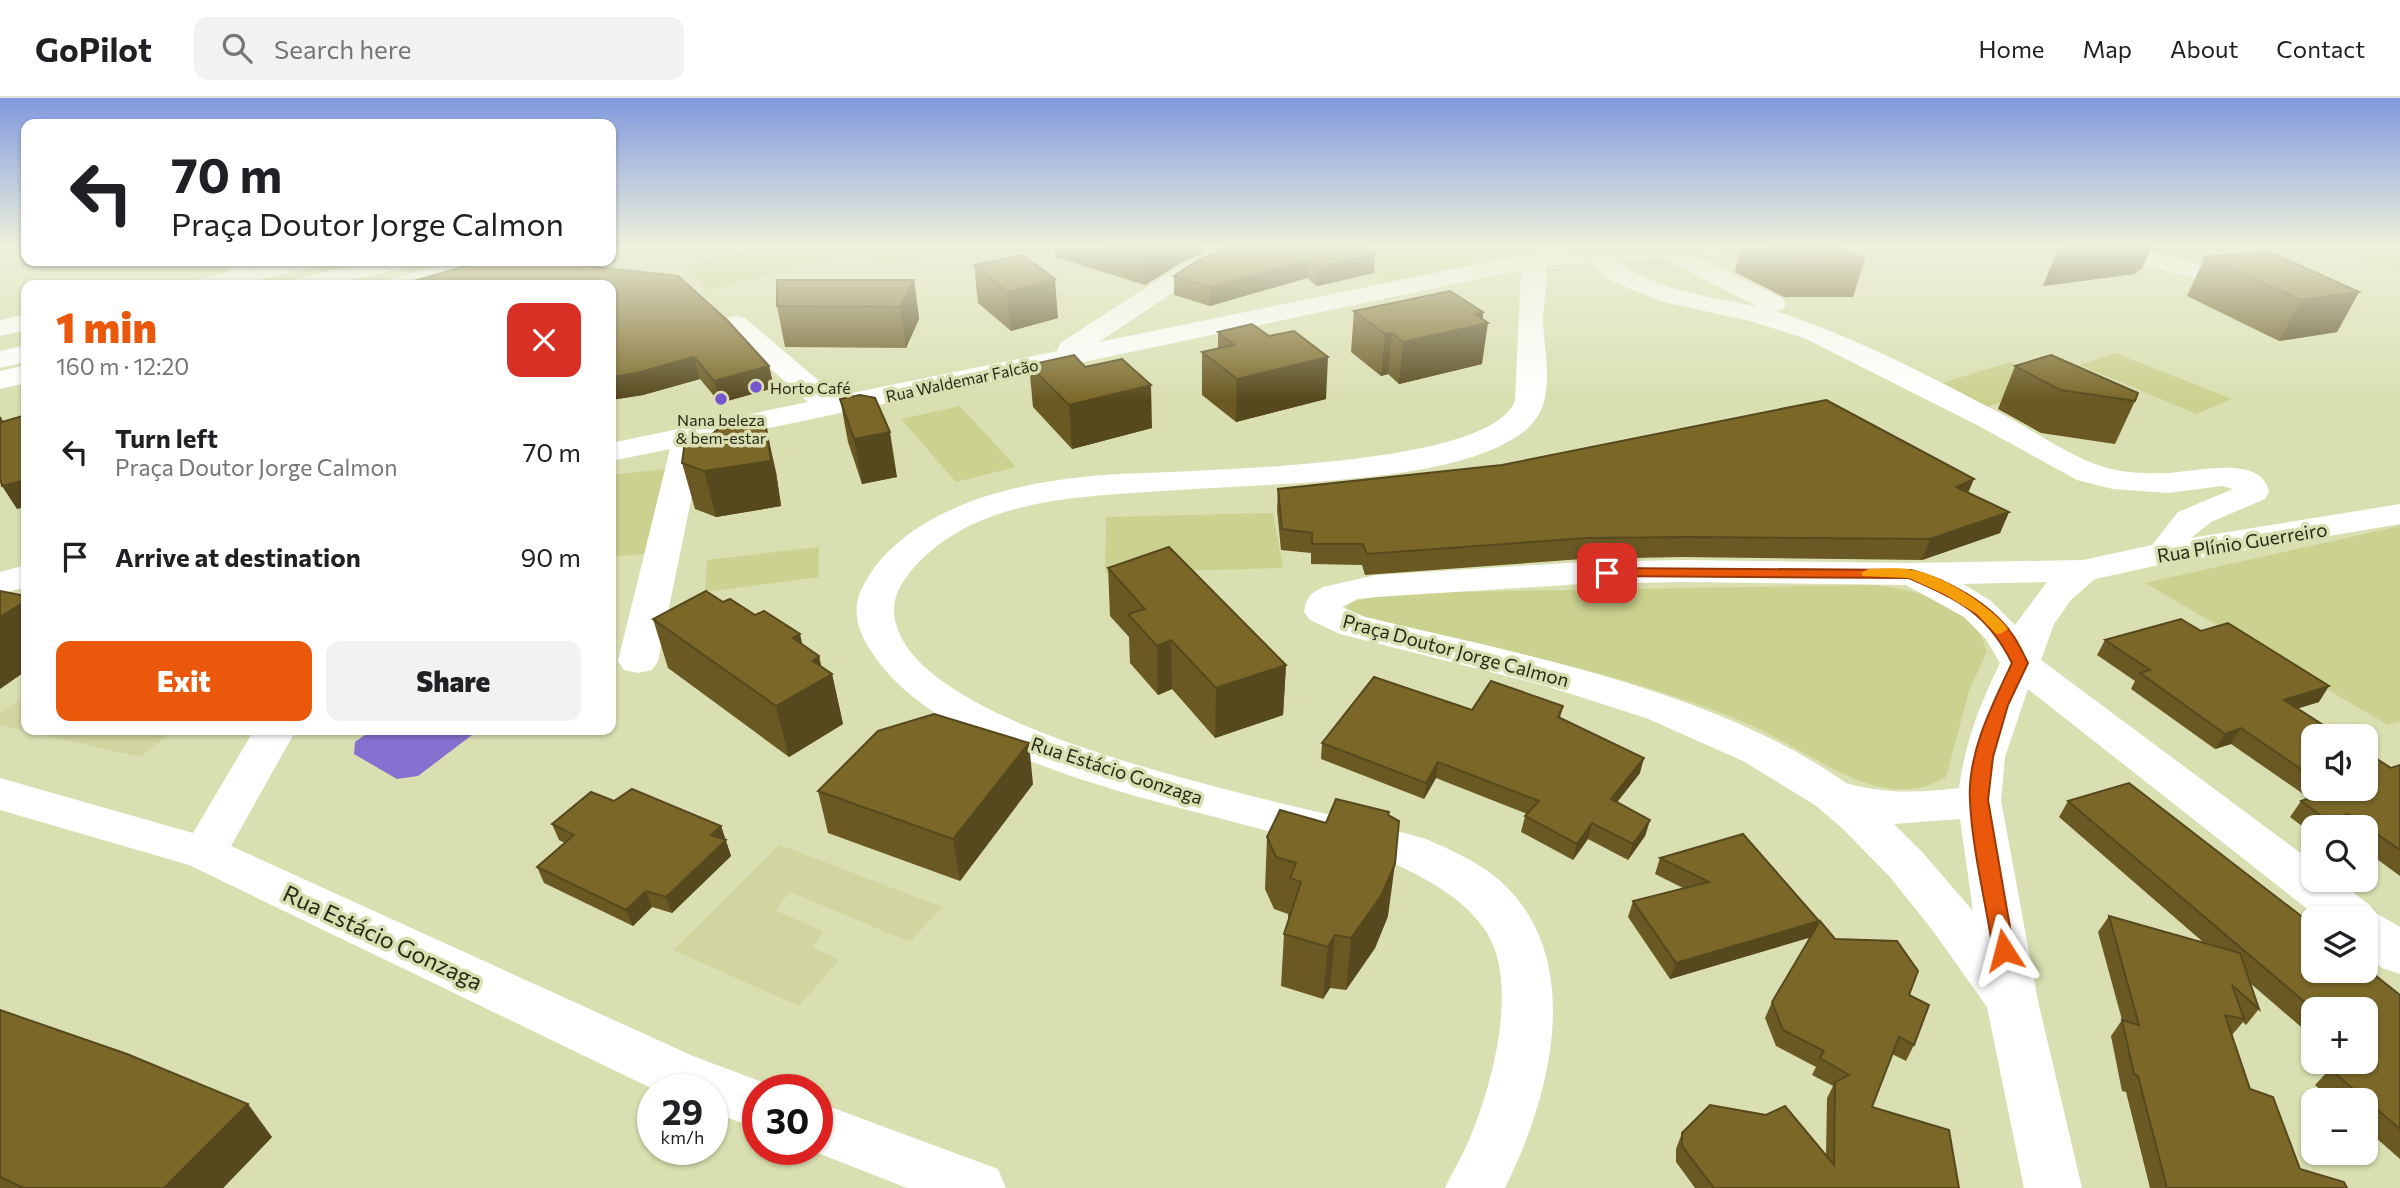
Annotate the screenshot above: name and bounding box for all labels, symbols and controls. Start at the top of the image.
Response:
search box [194,17,684,80]
text: GoPilot [35,28,152,69]
icon: search [218,29,256,67]
text: Search here [274,33,411,64]
text: Home [1979,34,2045,63]
text: Map [2083,34,2132,63]
text: About [2170,34,2238,63]
text: Contact [2276,34,2365,63]
text: 70 m [171,143,282,203]
icon: left [56,147,147,238]
text: Praça Doutor Jorge Calmon [171,203,564,243]
text: 1 min [56,300,157,352]
button: close [507,303,581,377]
text: 160 m · 12:20 [56,352,189,380]
street label: Rua Waldemar Falcão [884,355,1040,405]
place label: Horto Café [770,378,851,397]
marker: Horto Café [748,379,764,395]
marker: Nana beleza & bem-estar [713,391,729,407]
place label: Nana beleza & bem-estar [676,410,767,447]
text: Turn left [115,422,218,453]
icon: left [56,433,94,471]
text: 70 m [523,436,581,467]
text: Praça Doutor Jorge Calmon [115,453,397,481]
street label: Rua Plínio Guerreiro [2155,517,2329,567]
icon: arrive [56,538,94,576]
text: Arrive at destination [115,541,361,572]
text: 90 m [521,541,581,572]
pin [1577,543,1637,603]
icon: arrive [1588,554,1626,592]
street label: Praça Doutor Jorge Calmon [1340,609,1572,691]
button: Exit [56,641,312,721]
button: Share [326,641,581,721]
map controls [2301,724,2378,1165]
button: sound [2301,724,2378,801]
street label: Rua Estácio Gonzaga [1028,731,1206,809]
button: search [2301,815,2378,892]
street label: Rua Estácio Gonzaga [279,878,487,996]
button: layers [2301,906,2378,983]
position arrow [1967,913,2041,987]
button: + [2301,997,2378,1074]
speed limit sign: 30 [742,1074,833,1165]
button: − [2301,1088,2378,1165]
text: 29 [662,1089,703,1132]
text: km/h [661,1126,704,1148]

